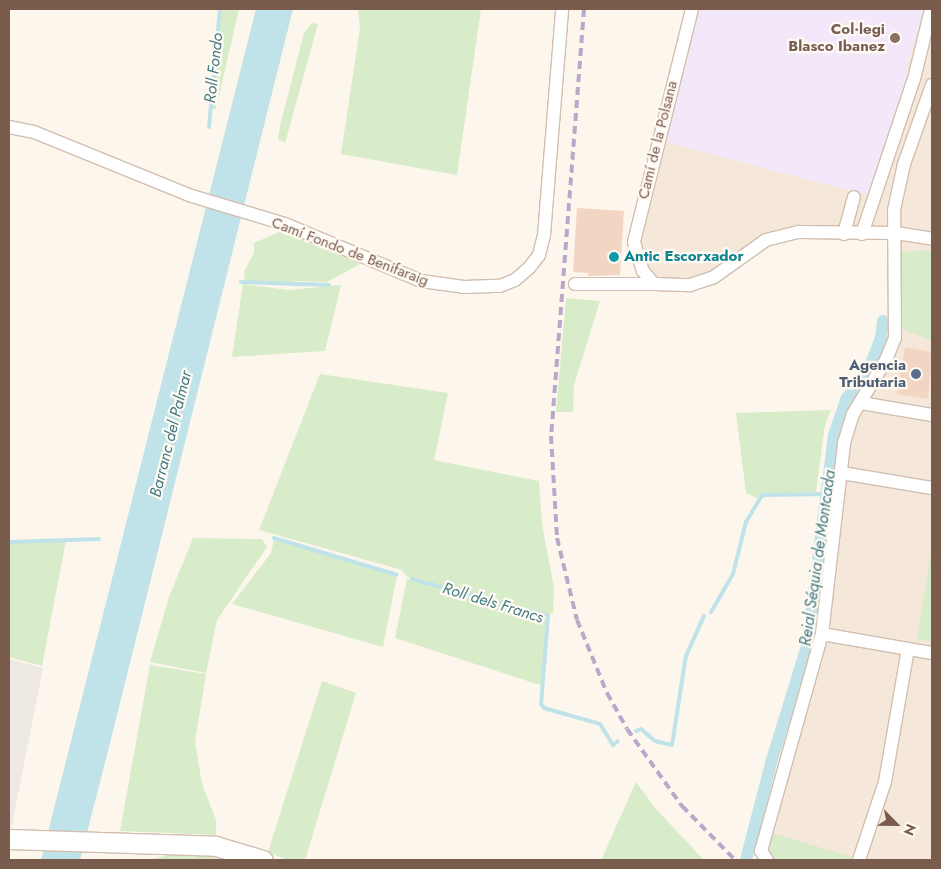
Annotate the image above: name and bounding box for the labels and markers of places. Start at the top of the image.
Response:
place label: Col·legi Blasco Ibanez [788,20,885,55]
marker: Col·legi Blasco Ibanez [889,32,901,44]
place label: Antic Escorxador [624,248,744,266]
marker: Antic Escorxador [608,251,620,263]
place label: Agencia Tributaria [839,356,906,391]
marker: Agencia Tributaria [910,368,922,380]

